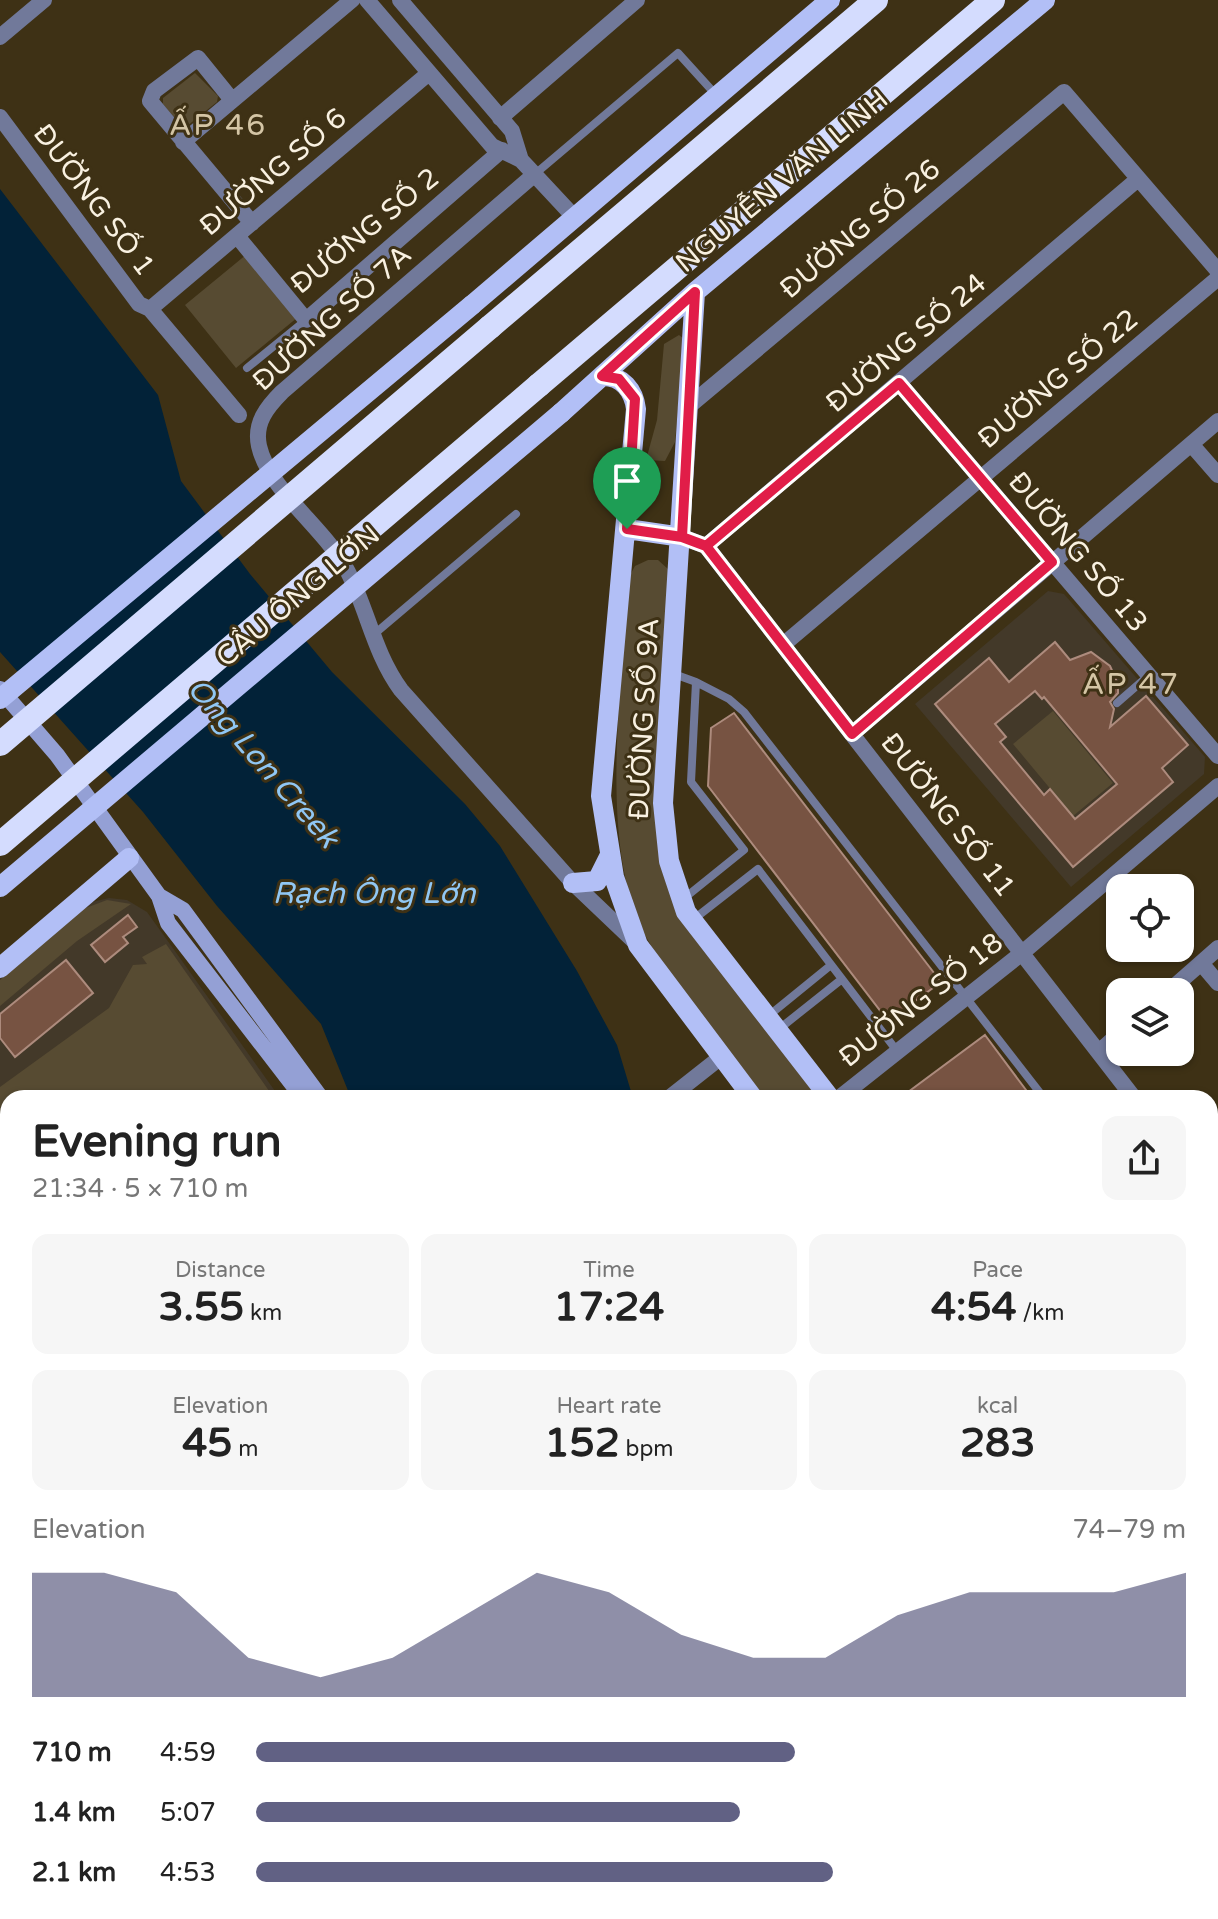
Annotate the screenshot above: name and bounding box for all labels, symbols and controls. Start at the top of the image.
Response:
street label: NGUYỄN VĂN LINH [668,81,895,280]
street label: ĐƯỜNG SỐ 6 [191,99,353,243]
district label: ẤP 46 [169,105,267,144]
street label: ĐƯỜNG SỐ 1 [26,116,164,283]
street label: ĐƯỜNG SỐ 26 [772,151,947,306]
street label: ĐƯỜNG SỐ 2 [283,159,446,301]
street label: ĐƯỜNG SỐ 7A [244,236,418,398]
street label: ĐƯỜNG SỐ 24 [818,265,993,420]
street label: ĐƯỜNG SỐ 22 [970,301,1145,456]
pin [593,447,661,529]
icon: arrive [605,459,649,503]
street label: ĐƯỜNG SỐ 13 [1001,464,1156,639]
street label: CẦU ÔNG LỚN [208,516,387,674]
street label: ĐƯỜNG SỐ 9A [620,617,666,821]
district label: ẤP 47 [1082,664,1180,703]
water label: Ong Lon Creek [179,671,348,857]
street label: ĐƯỜNG SỐ 11 [873,725,1024,904]
map controls [1106,874,1194,1066]
button: locate [1106,874,1194,962]
water label: Rạch Ông Lớn [272,875,476,912]
street label: ĐƯỜNG SỐ 18 [831,924,1010,1075]
button: layers [1106,978,1194,1066]
text: Evening run [32,1116,281,1169]
button: share [1102,1116,1186,1200]
text: 21:34 · 5 × 710 m [32,1173,248,1204]
text: Distance [175,1257,266,1283]
text: Time [583,1257,635,1283]
text: Pace [972,1257,1023,1283]
text: 3.55 [158,1283,244,1331]
text: 17:24 [554,1283,664,1331]
text: 4:54 [931,1283,1017,1331]
text: km [244,1300,282,1326]
text: /km [1017,1300,1064,1326]
text: Elevation [172,1393,268,1419]
text: Heart rate [557,1393,661,1419]
text: kcal [977,1393,1018,1419]
text: 45 [182,1419,232,1467]
text: 152 [544,1419,620,1467]
text: 283 [960,1419,1035,1467]
text: m [232,1436,258,1462]
text: bpm [620,1436,674,1462]
text: Elevation [32,1514,146,1545]
text: 74–79 m [1073,1514,1186,1545]
text: 710 m [32,1737,112,1768]
text: 4:59 [160,1737,216,1768]
text: 1.4 km [32,1797,116,1828]
text: 5:07 [160,1797,216,1828]
text: 2.1 km [32,1857,116,1888]
text: 4:53 [160,1857,216,1888]

